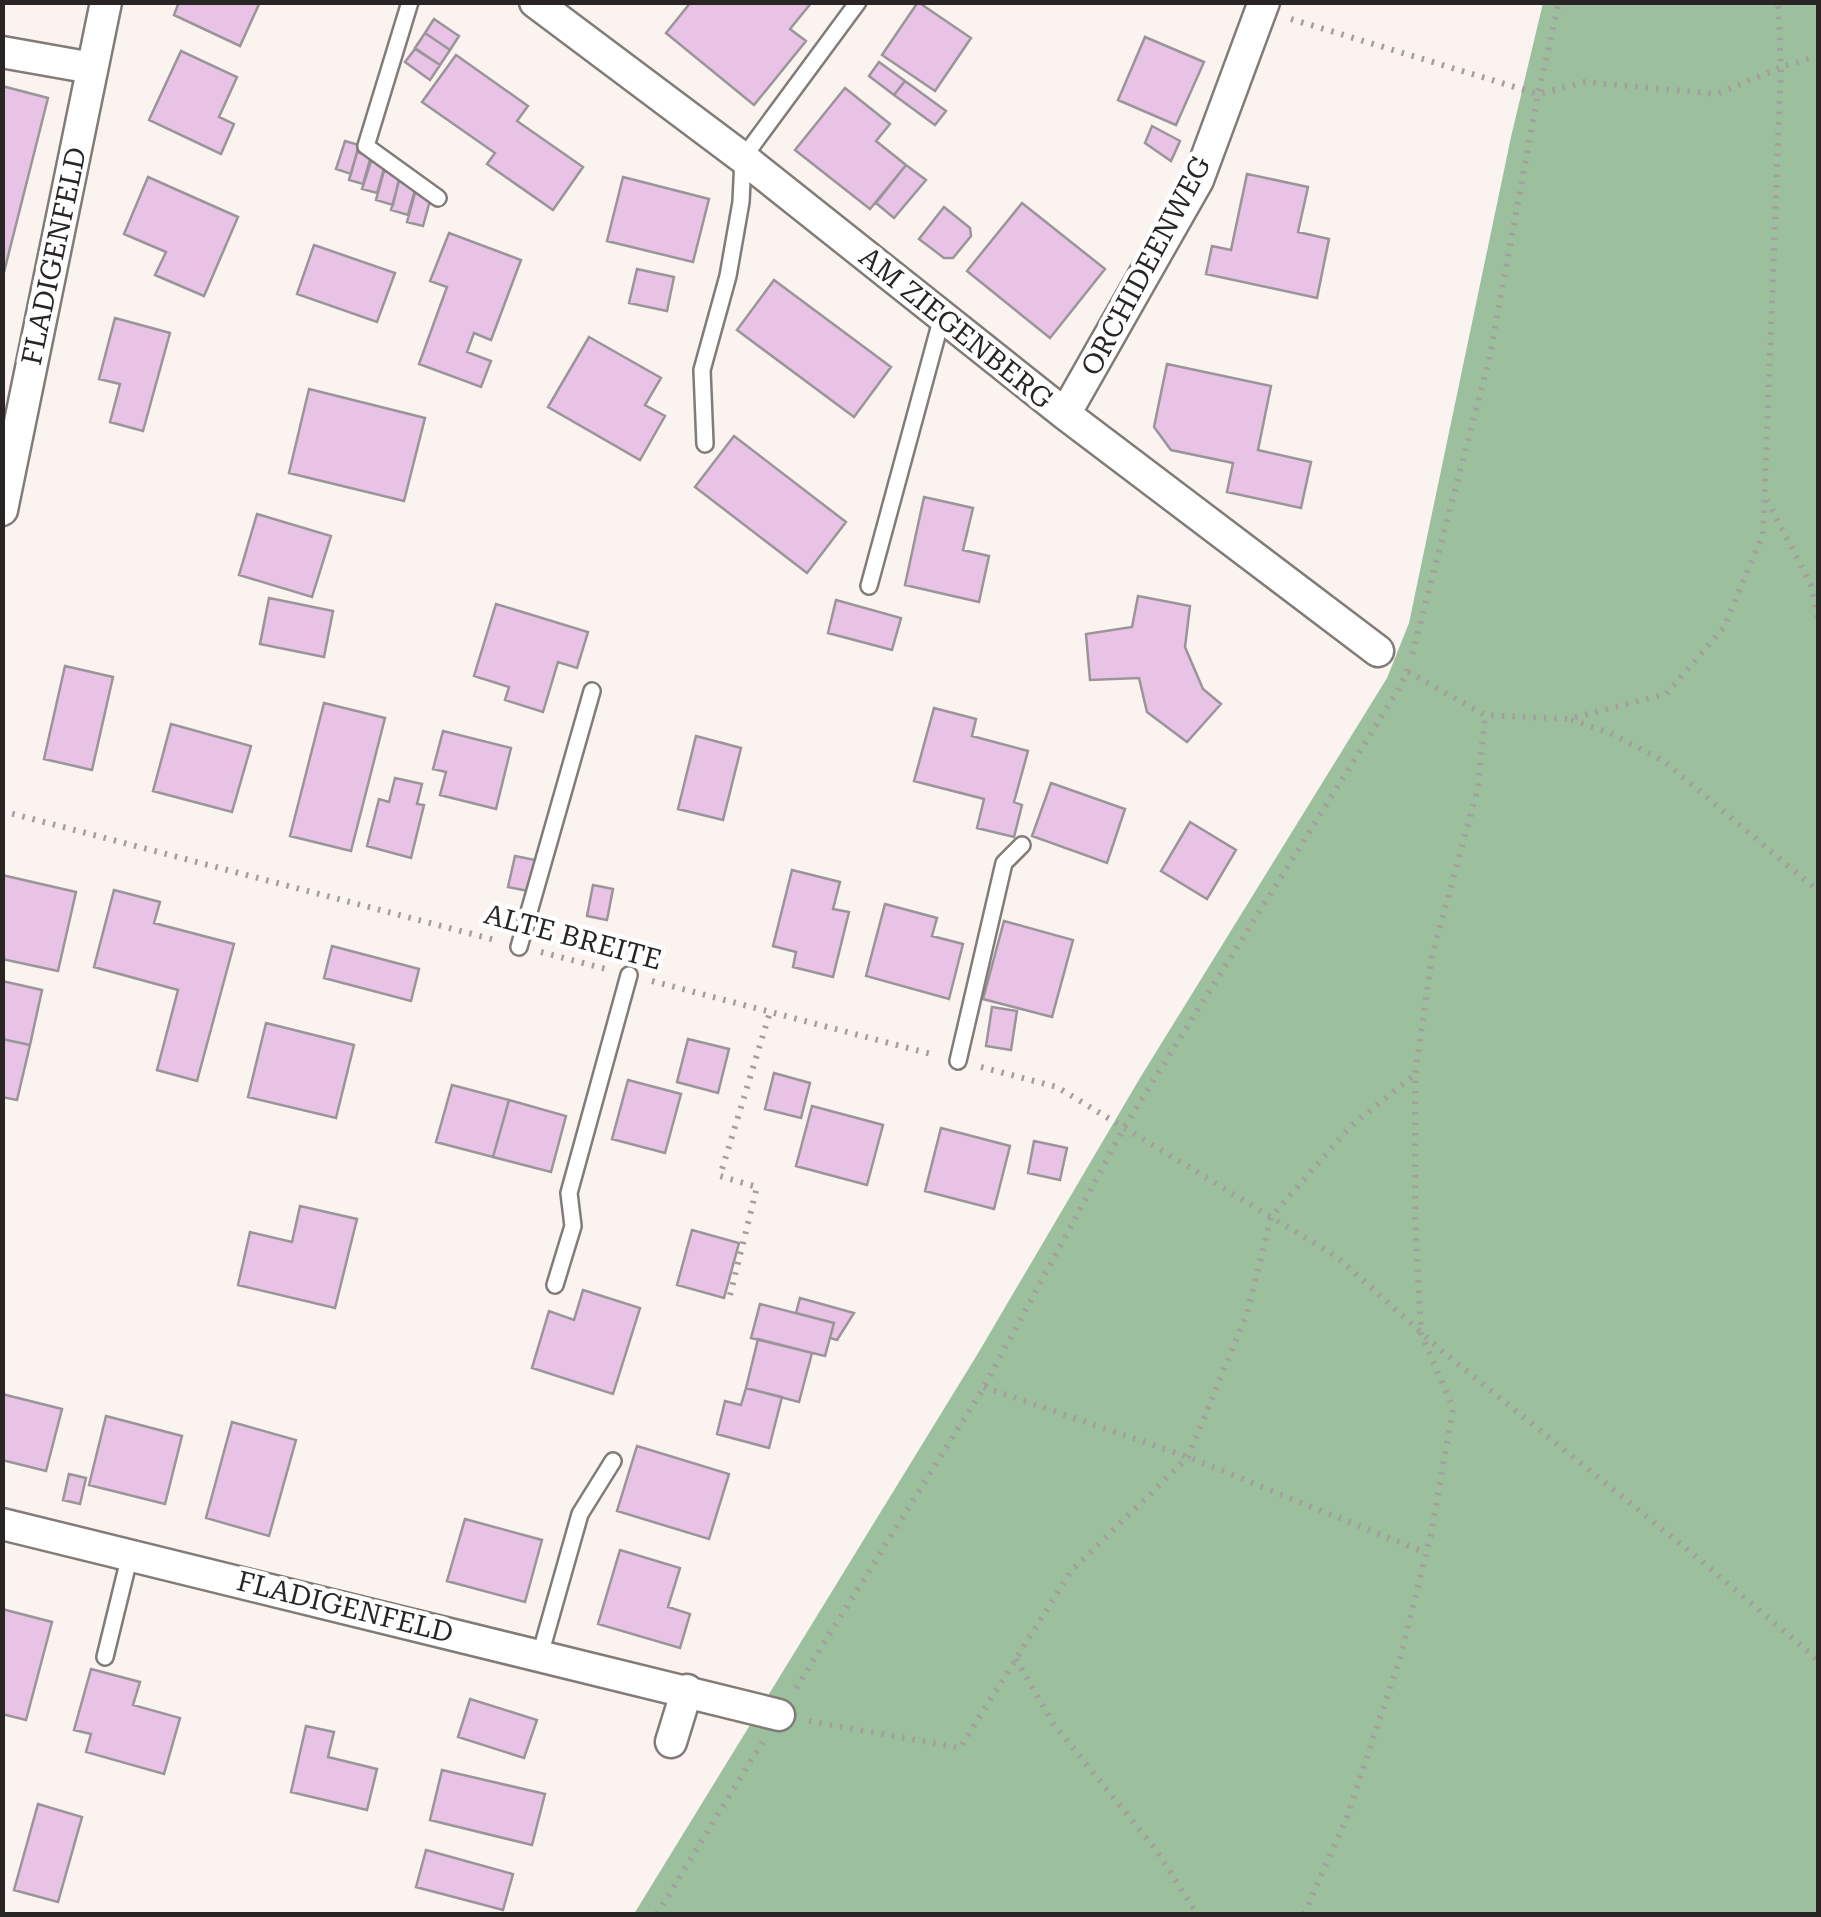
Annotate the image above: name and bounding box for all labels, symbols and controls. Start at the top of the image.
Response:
street label: FLADIGENFELD [15,144,93,368]
street label: ORCHIDEENWEG [1074,151,1218,381]
street label: AM ZIEGENBERG [853,240,1059,416]
street label: ALTE BREITE [481,897,665,977]
street label: FLADIGENFELD [233,1564,457,1650]

